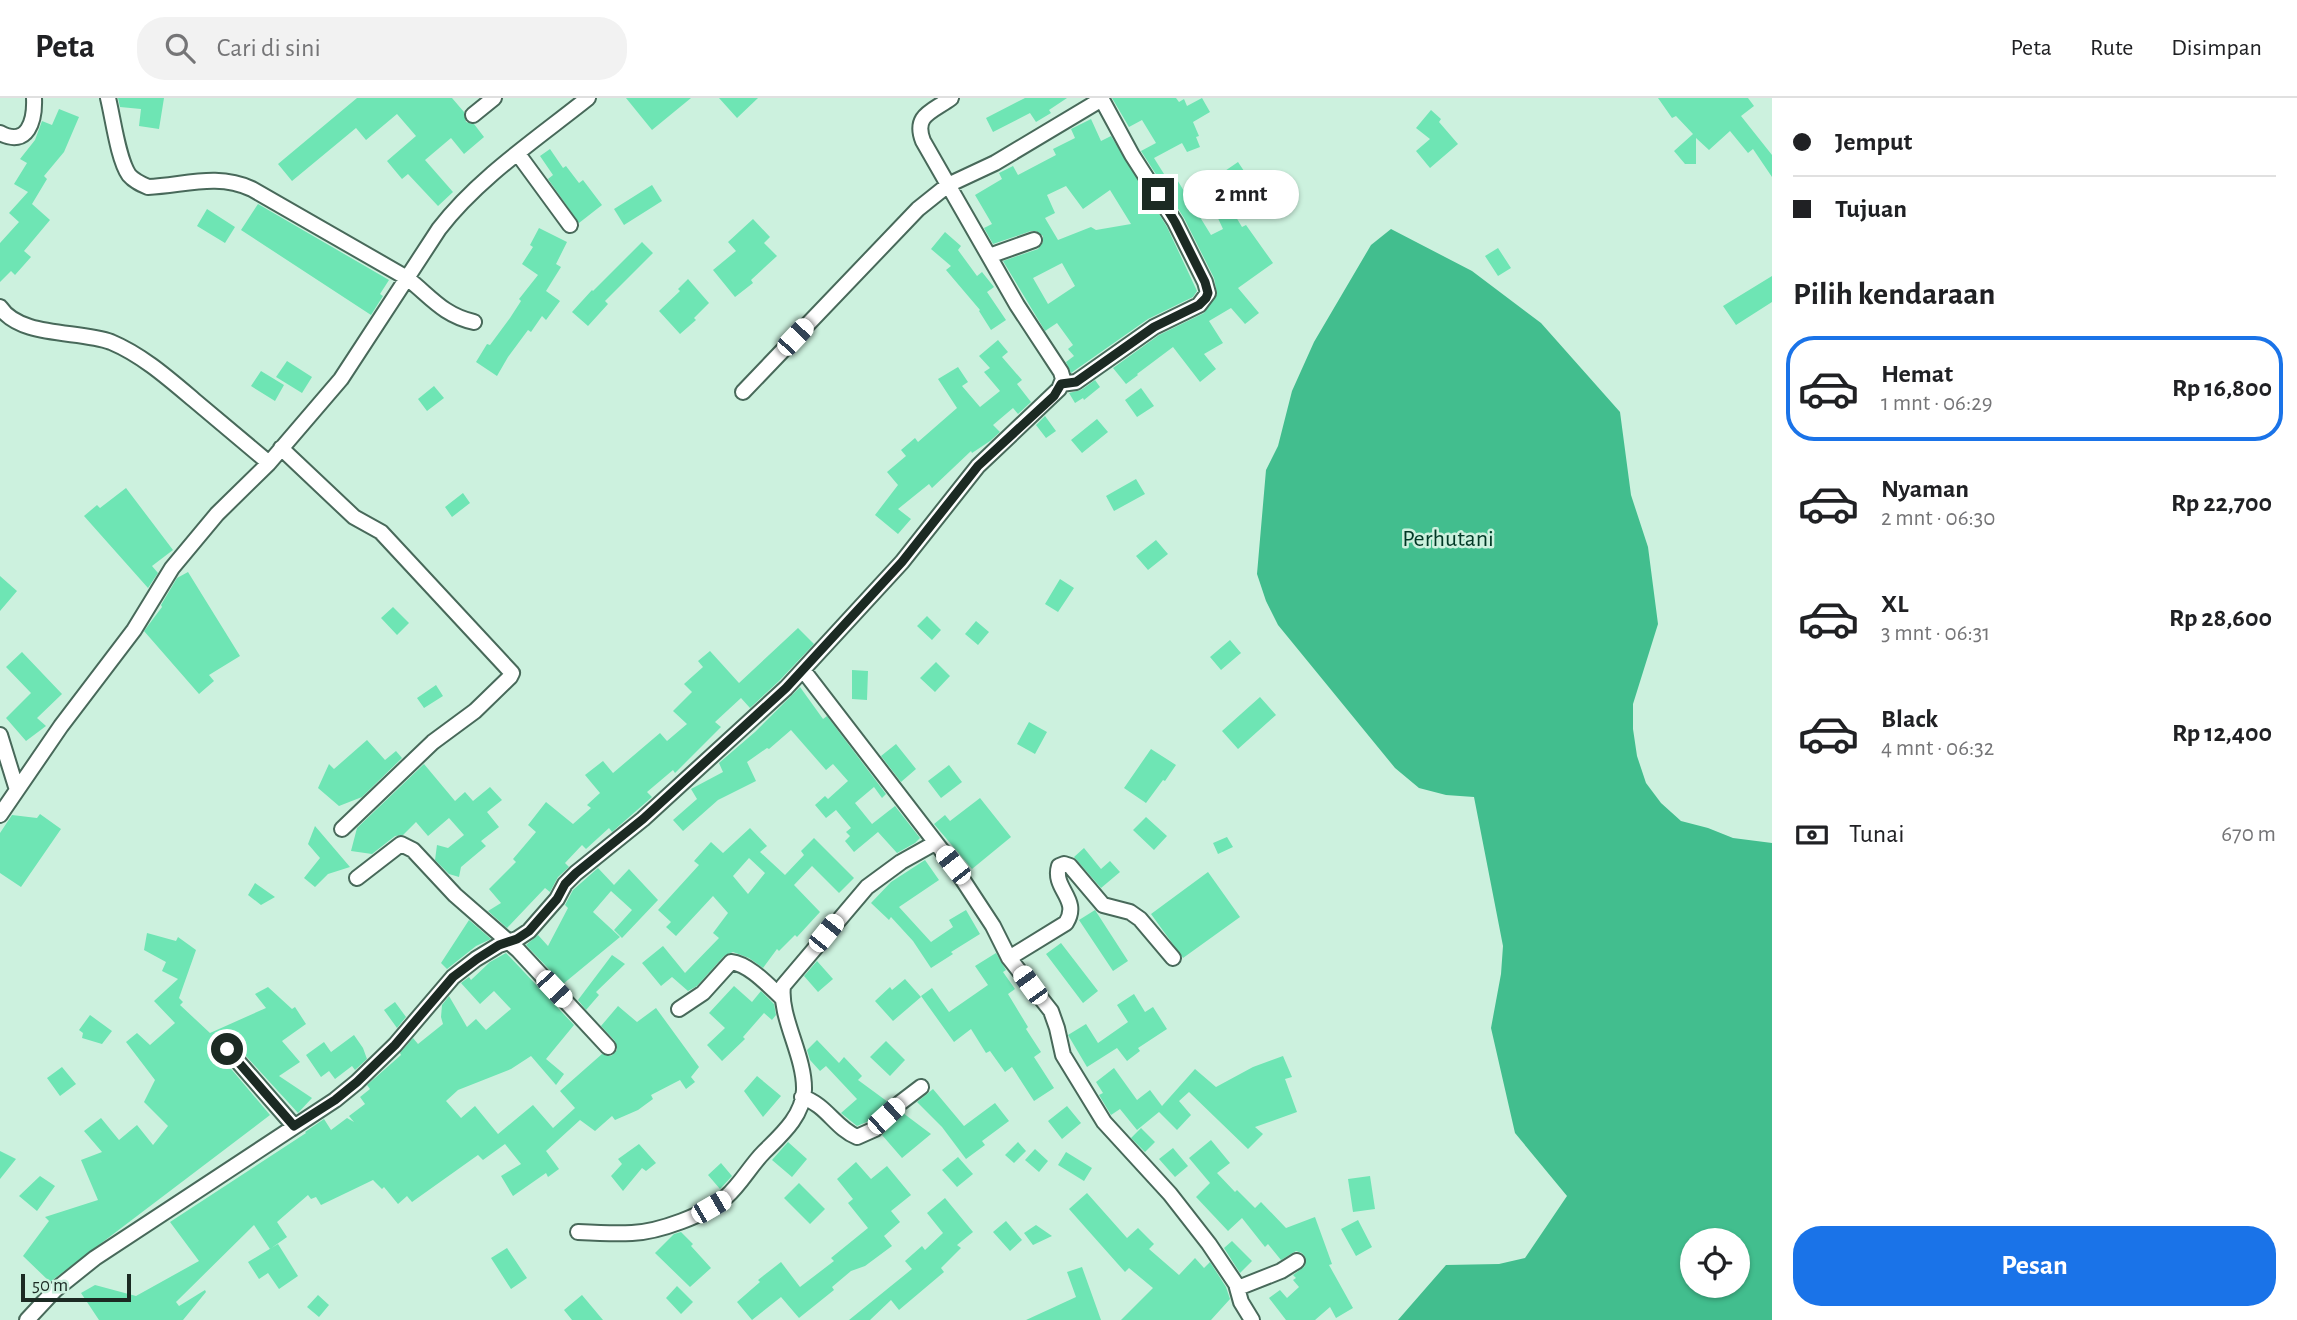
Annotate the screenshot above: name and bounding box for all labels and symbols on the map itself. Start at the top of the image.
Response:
callout: 2 mnt [1182,170,1298,218]
route end [1142,178,1174,210]
car [773,314,818,360]
park label: Perhutani [1402,527,1494,551]
car [932,842,975,888]
car [805,910,848,956]
car [1010,962,1051,1008]
car [532,966,577,1012]
route start [211,1033,243,1065]
car [864,1094,909,1138]
car [688,1187,735,1227]
scale bar [21,1271,131,1303]

